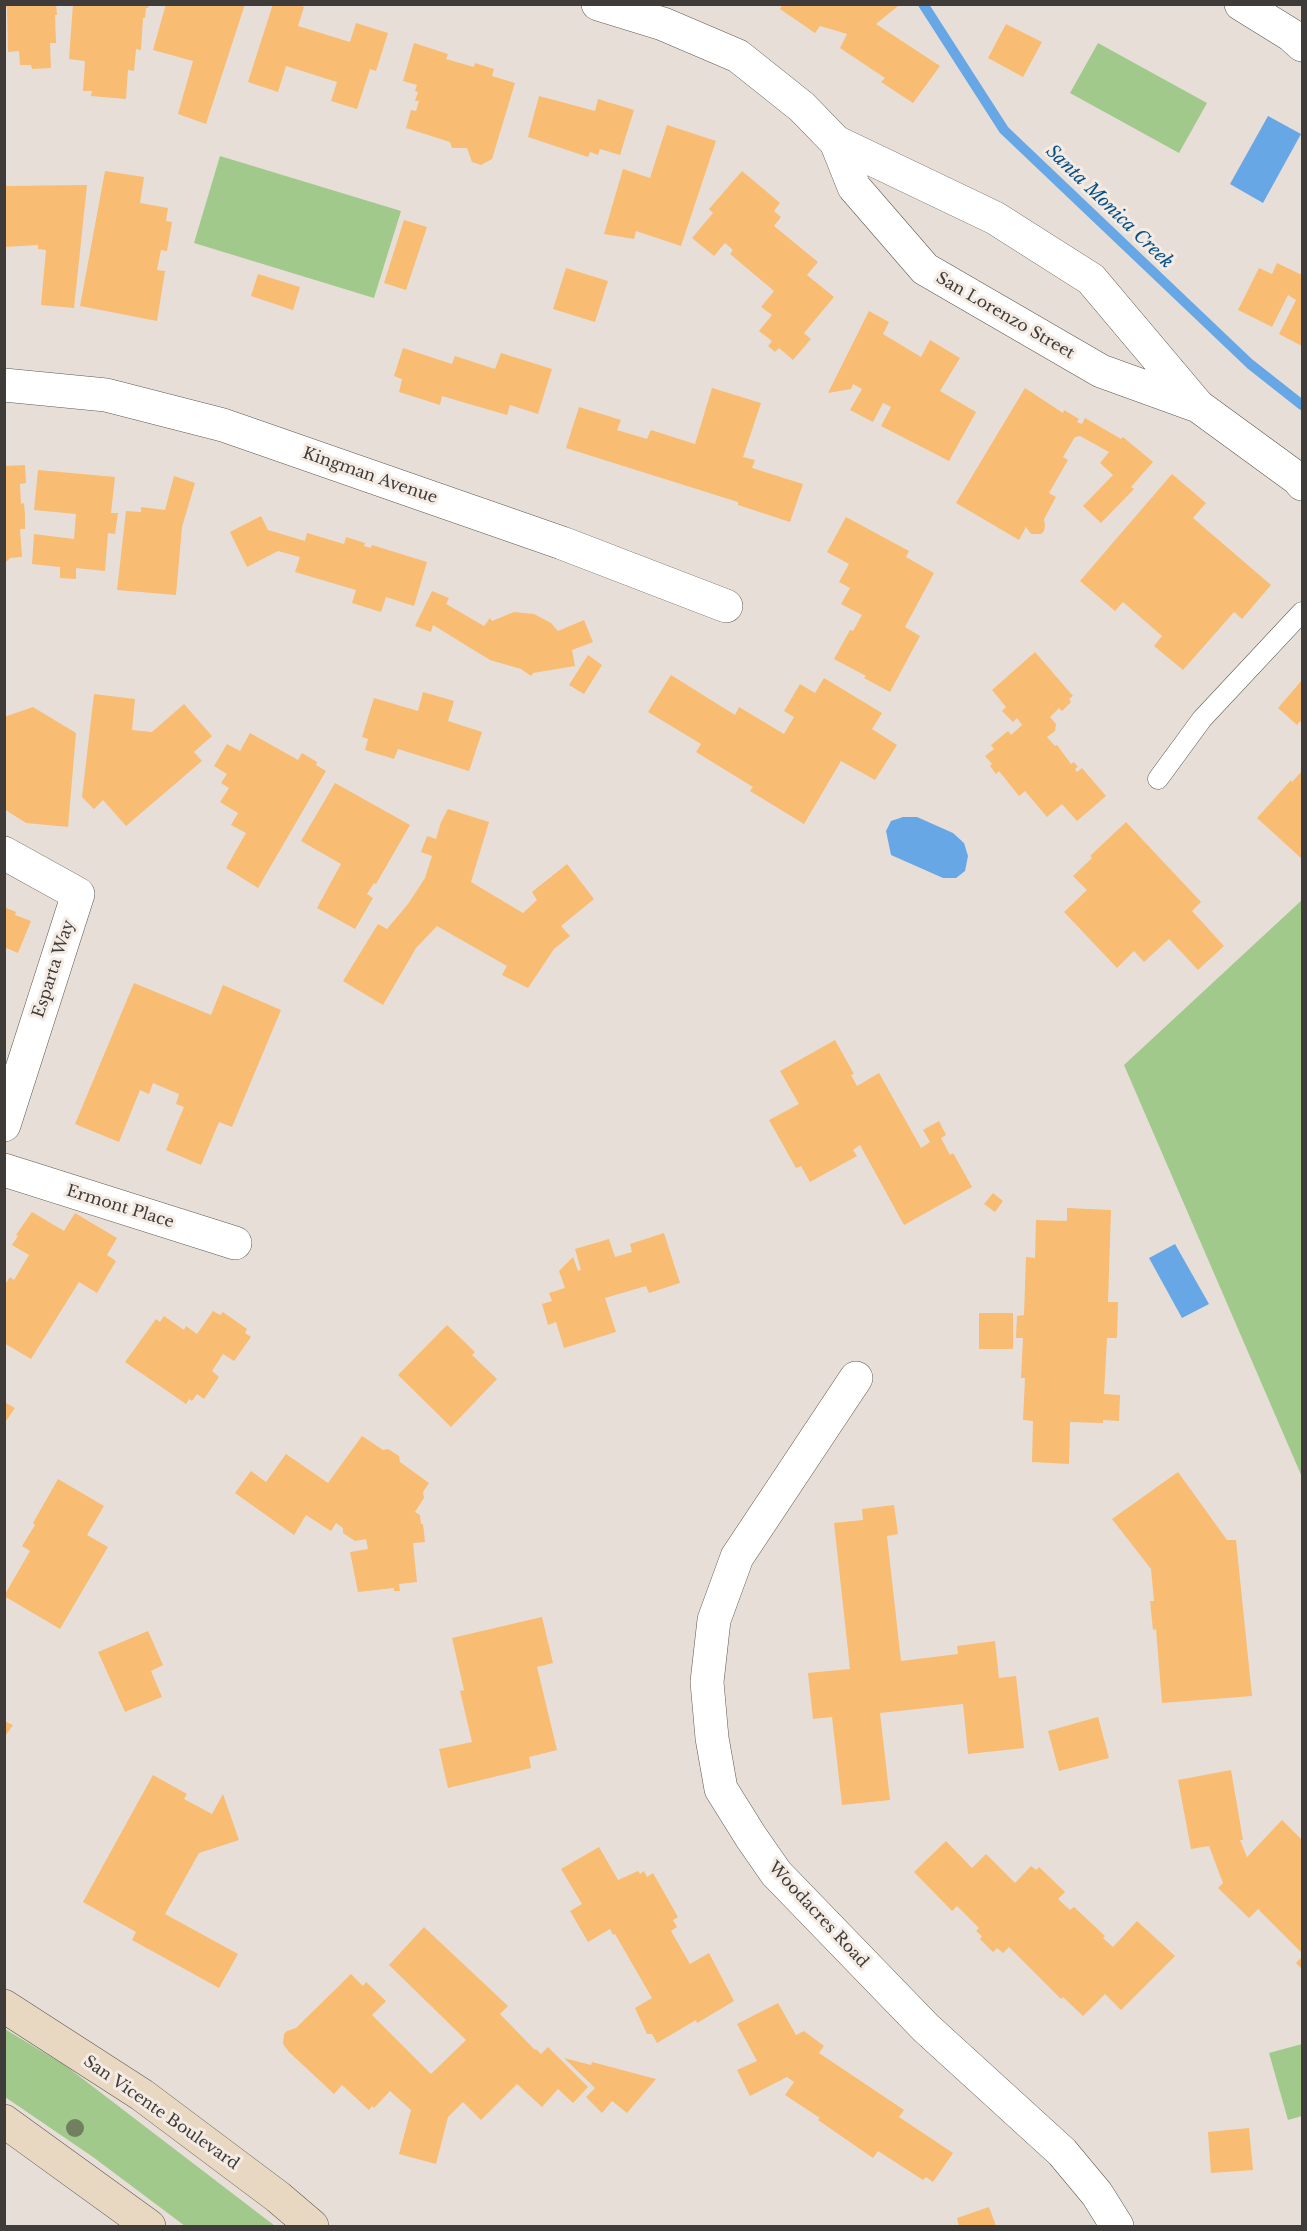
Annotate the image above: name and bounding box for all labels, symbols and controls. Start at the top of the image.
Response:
water label: Santa Monica Creek [1041,141,1177,273]
street label: San Lorenzo Street [932,269,1078,363]
street label: Kingman Avenue [300,444,440,508]
street label: Esparta Way [29,918,79,1020]
street label: Ermont Place [64,1182,176,1232]
street label: Woodacres Road [764,1858,872,1972]
street label: San Vicente Boulevard [79,2052,243,2174]

